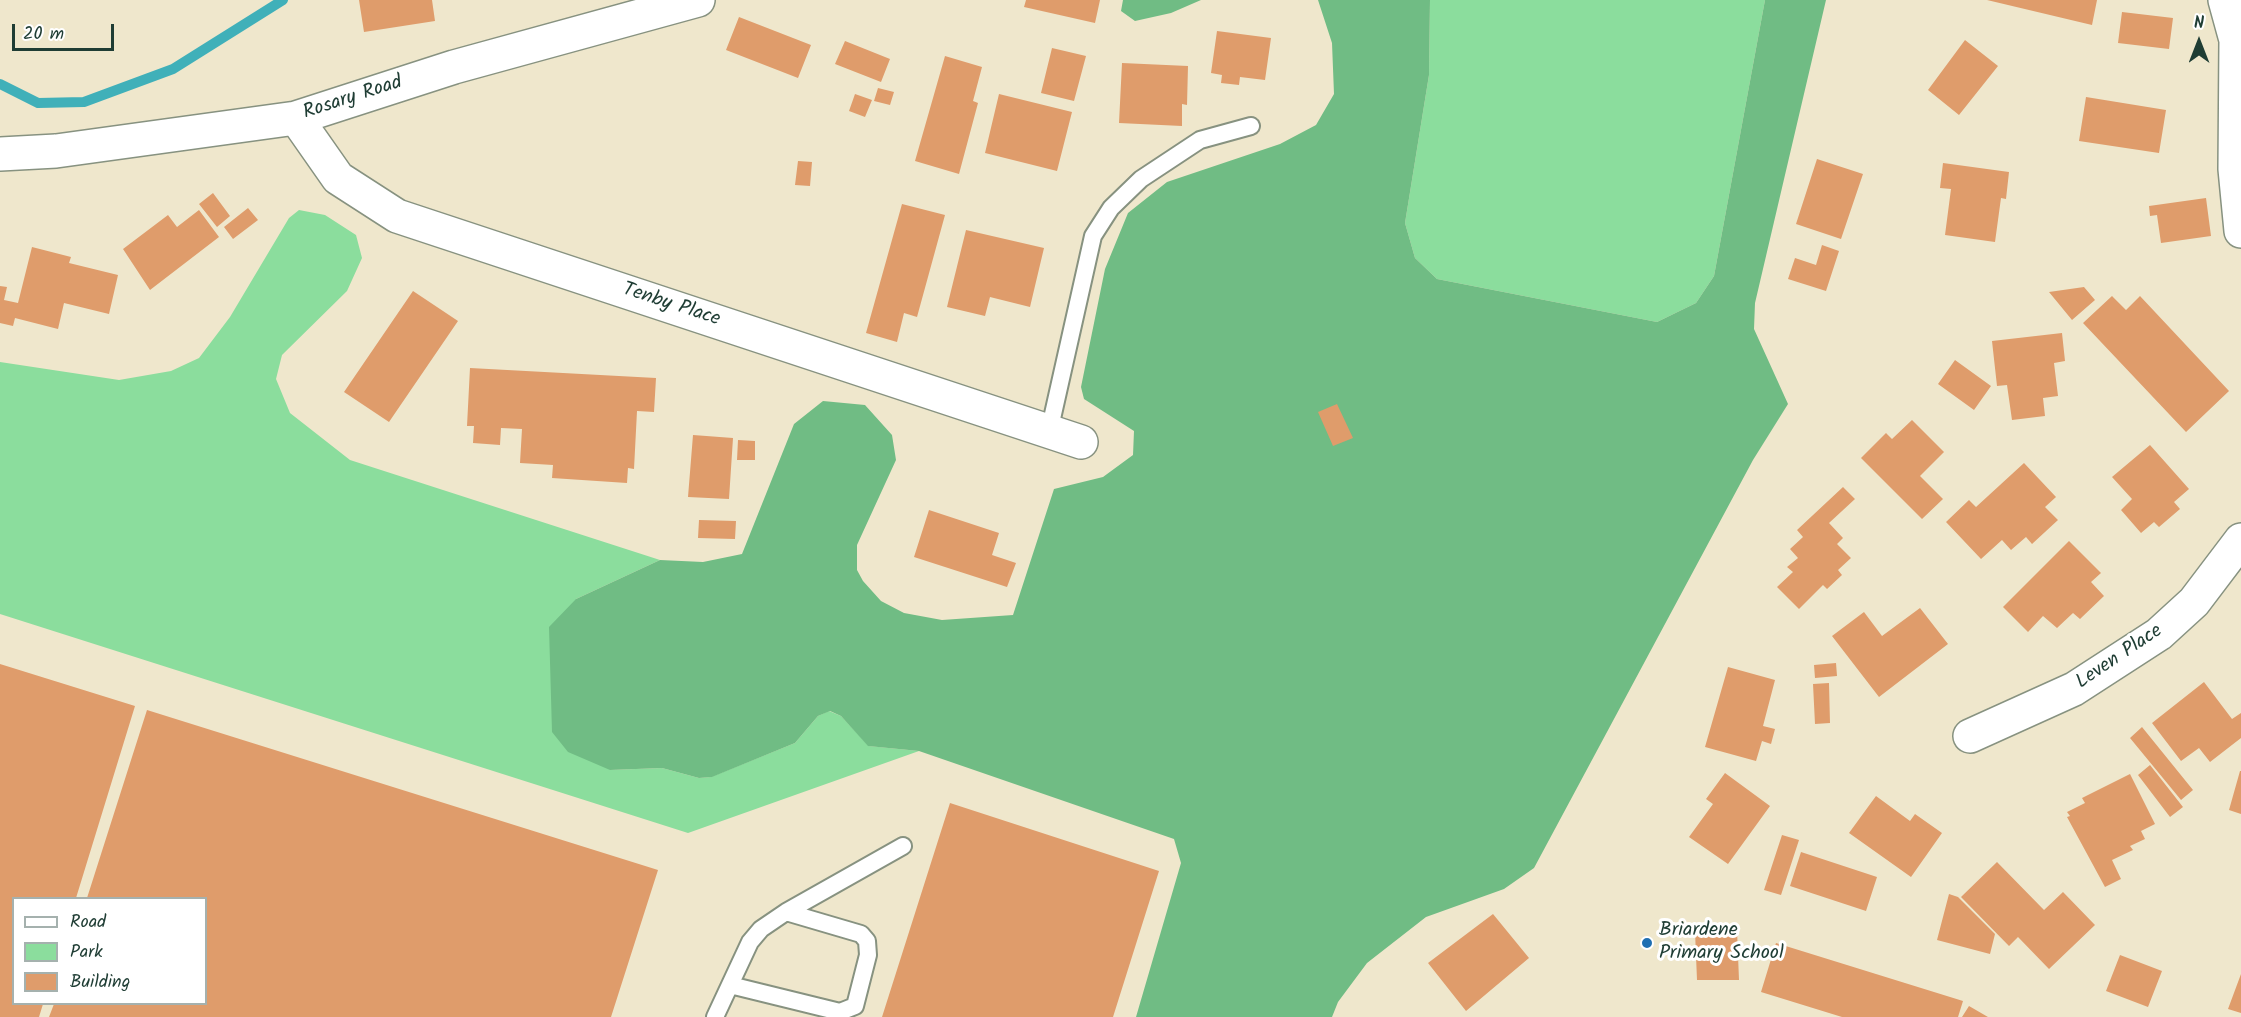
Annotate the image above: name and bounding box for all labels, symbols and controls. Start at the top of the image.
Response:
text: N [2194,11,2204,36]
scale bar [15,12,117,50]
north arrow [2169,12,2229,72]
text: 20 m [23,20,64,49]
street label: Rosary Road [300,72,406,126]
street label: Tenby Place [619,279,723,333]
street label: Leven Place [2072,620,2168,696]
legend [12,897,207,1005]
text: Road [70,908,106,937]
place label: Briardene Primary School [1659,920,1784,967]
marker: Briardene Primary School [1640,936,1654,950]
text: Park [70,938,103,967]
text: Building [70,968,130,997]

